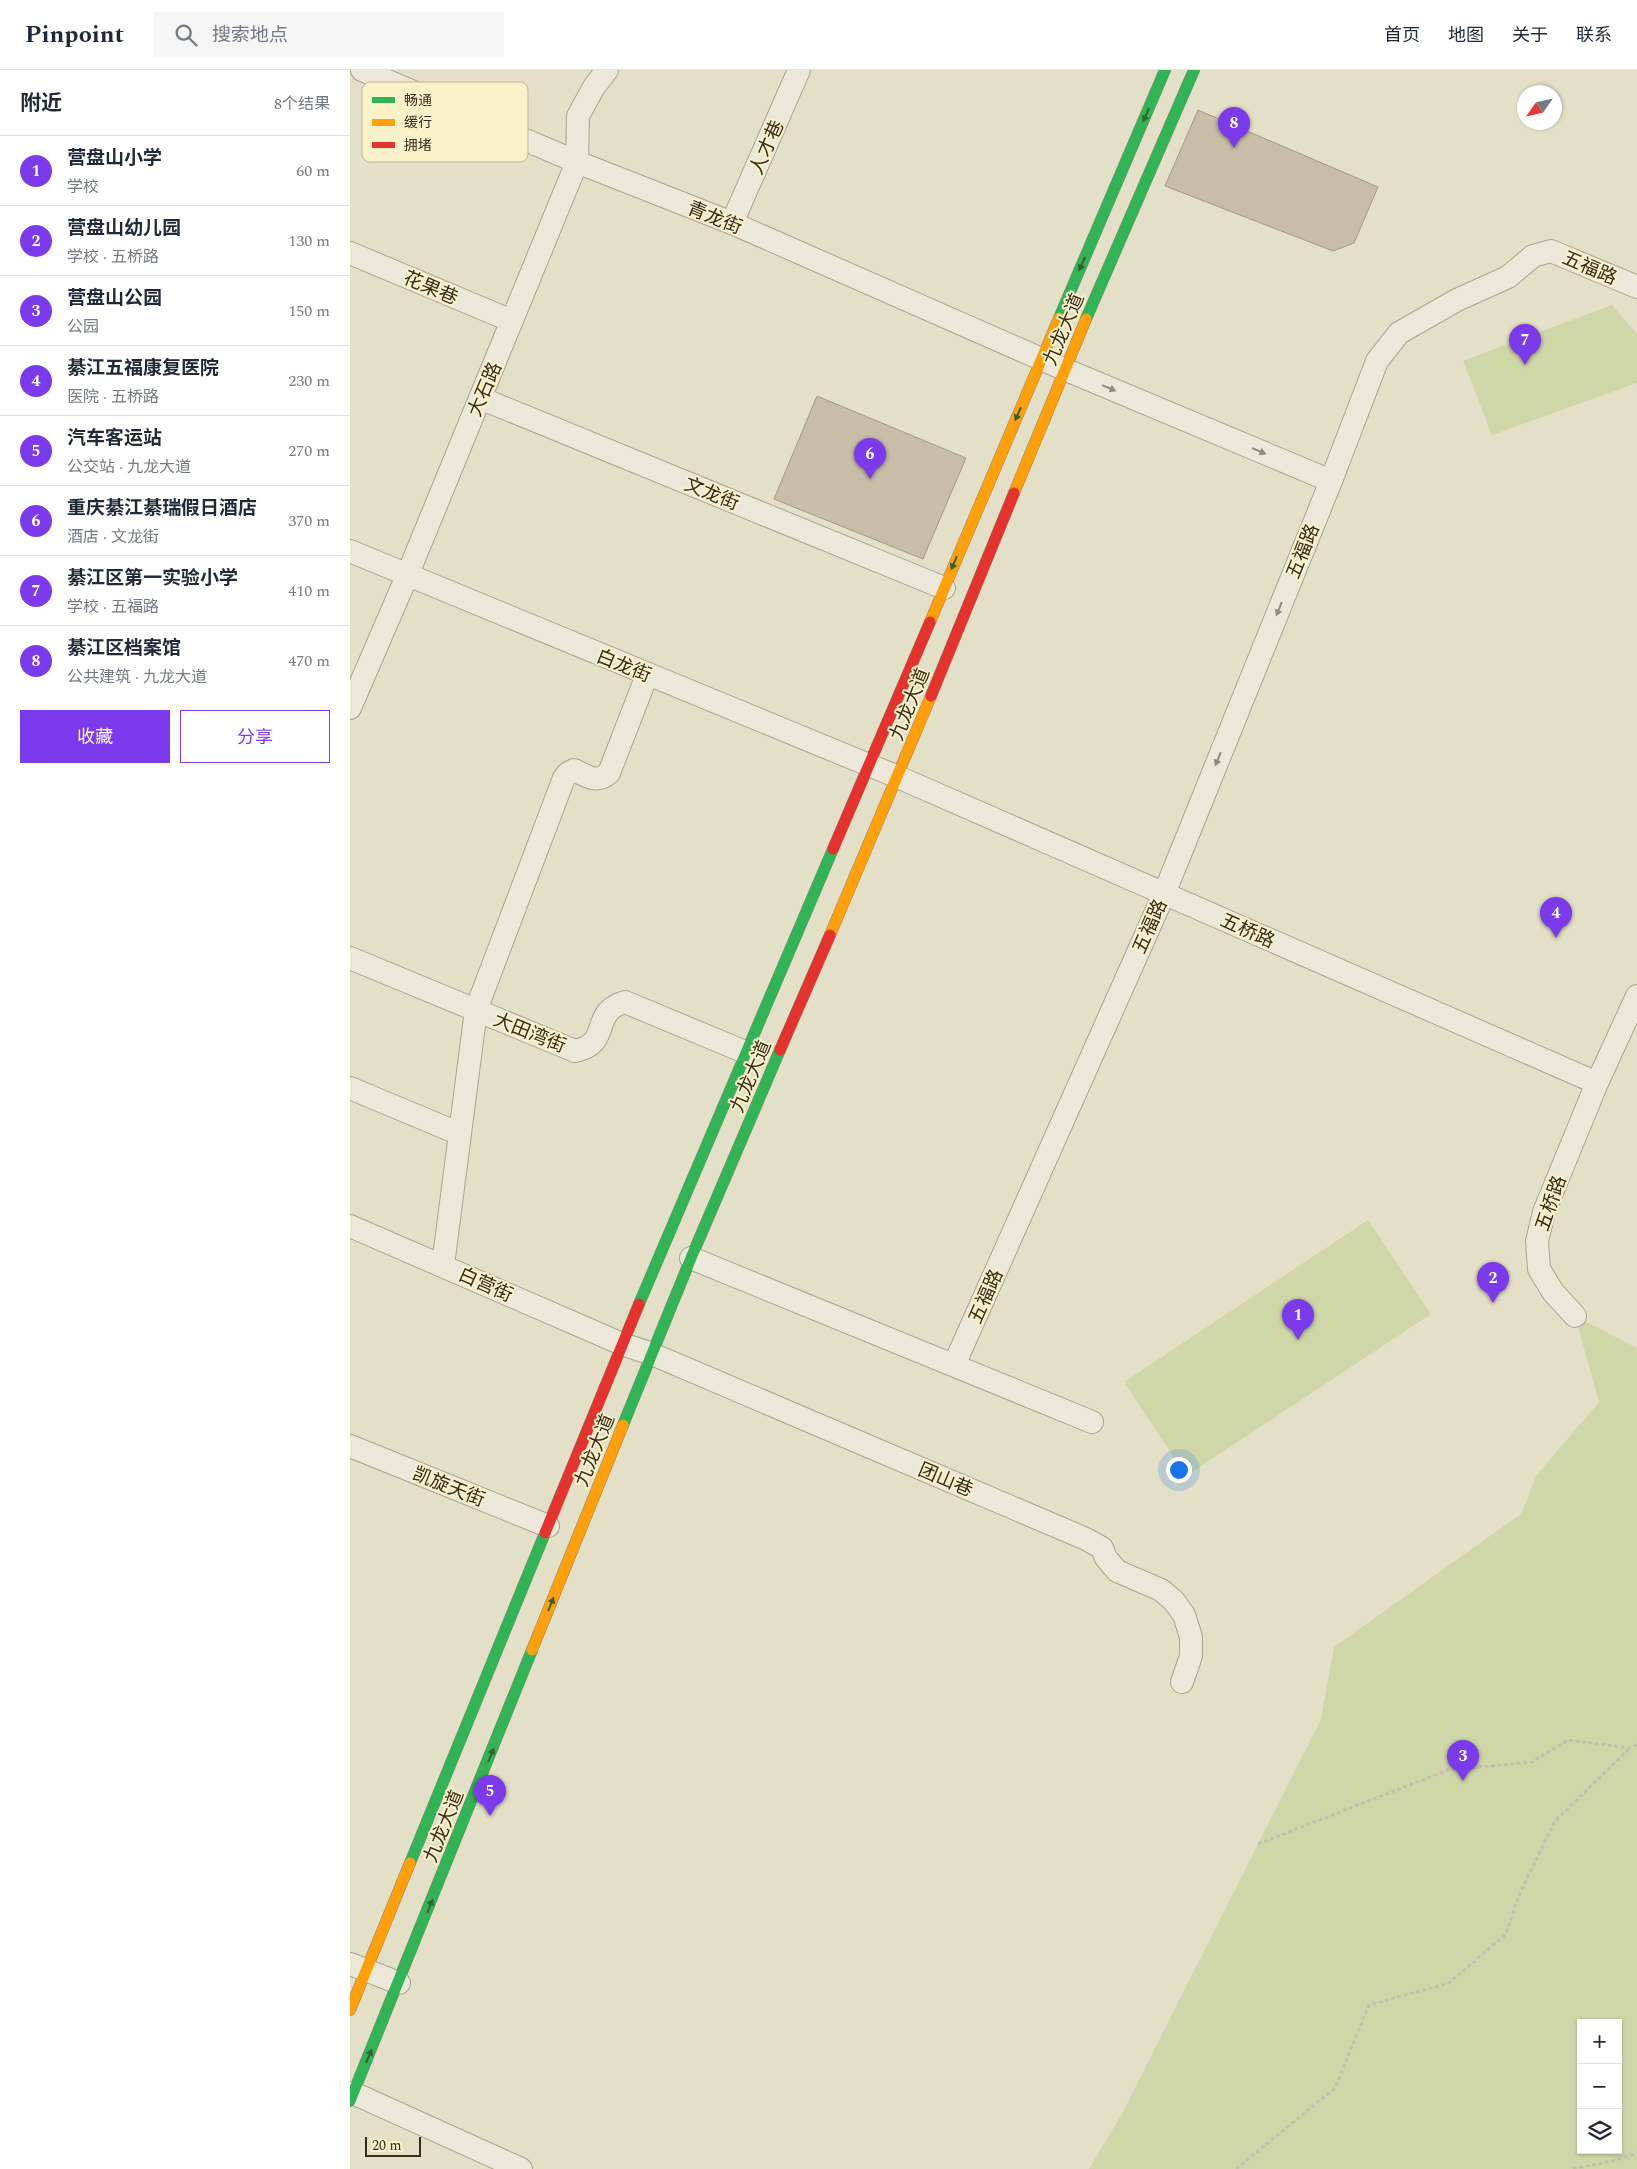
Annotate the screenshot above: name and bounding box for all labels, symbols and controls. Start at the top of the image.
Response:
search box [154,12,504,57]
text: Pinpoint [25,17,124,53]
icon: search [172,21,200,49]
text: 搜索地点 [212,21,288,50]
text: 首页 [1384,22,1420,49]
text: 地图 [1448,22,1484,49]
text: 关于 [1512,22,1548,49]
text: 联系 [1576,22,1612,49]
legend [362,82,528,162]
north arrow [1517,85,1562,130]
text: 附近 [20,88,62,120]
text: 畅通 [404,90,432,111]
text: 8个结果 [274,92,330,116]
pin: 8 [1218,107,1250,148]
one-way arrow [1141,108,1149,122]
text: 缓行 [404,112,432,133]
street label: 人才巷 [743,116,792,180]
text: 拥堵 [404,135,432,156]
text: 营盘山小学 [67,144,162,173]
text: 1 [32,159,40,183]
text: 60 m [296,159,330,183]
text: 学校 [67,175,99,199]
street label: 青龙街 [683,194,746,243]
text: 营盘山幼儿园 [67,214,181,243]
text: 2 [32,229,40,253]
text: 130 m [288,229,330,253]
street label: 五福路 [1558,244,1621,293]
text: 学校 · 五桥路 [67,245,159,269]
one-way arrow [1077,257,1085,271]
street label: 花果巷 [399,264,462,313]
text: 营盘山公园 [67,284,162,313]
street label: 九龙大道 [1036,289,1093,370]
text: 3 [32,299,40,323]
text: 150 m [288,299,330,323]
text: 公园 [67,315,99,339]
pin: 7 [1509,324,1541,365]
text: 綦江五福康复医院 [67,354,219,383]
street label: 大石路 [461,358,510,421]
text: 4 [32,369,40,393]
text: 230 m [288,369,330,393]
one-way arrow [1102,384,1117,392]
text: 医院 · 五桥路 [67,385,159,409]
one-way arrow [1014,407,1022,421]
text: 汽车客运站 [67,424,162,453]
pin: 6 [854,438,886,479]
text: 5 [32,439,40,463]
text: 270 m [288,439,330,463]
one-way arrow [1252,448,1266,456]
text: 公交站 · 九龙大道 [67,455,191,479]
street label: 文龙街 [680,470,743,519]
text: 重庆綦江綦瑞假日酒店 [67,494,257,523]
text: 6 [32,509,40,533]
text: 370 m [288,509,330,533]
street label: 五福路 [1279,520,1328,583]
text: 酒店 · 文龙街 [67,525,159,549]
one-way arrow [950,556,958,570]
text: 綦江区第一实验小学 [67,564,238,593]
text: 7 [32,579,40,603]
text: 410 m [288,579,330,603]
text: 学校 · 五福路 [67,595,159,619]
one-way arrow [1275,601,1282,616]
text: 綦江区档案馆 [67,634,181,663]
street label: 白龙街 [592,642,655,691]
text: 8 [32,649,40,673]
text: 470 m [288,649,330,673]
street label: 九龙大道 [883,664,938,745]
text: 公共建筑 · 九龙大道 [67,665,207,689]
button: 收藏 [20,710,170,763]
button: 分享 [180,710,330,763]
one-way arrow [1214,752,1222,767]
street label: 五福路 [1126,895,1175,959]
pin: 4 [1540,897,1572,938]
street label: 五桥路 [1215,907,1279,956]
street label: 大田湾街 [489,1006,570,1061]
street label: 九龙大道 [723,1036,780,1117]
street label: 五桥路 [1528,1172,1574,1235]
street label: 白营街 [453,1261,517,1310]
pin: 2 [1477,1262,1509,1303]
street label: 五福路 [962,1265,1011,1329]
pin: 1 [1282,1299,1314,1340]
street label: 九龙大道 [568,1410,623,1491]
street label: 团山巷 [914,1456,977,1505]
your location [1166,1457,1192,1483]
street label: 凯旋天街 [408,1460,489,1515]
one-way arrow [548,1597,556,1611]
pin: 3 [1447,1740,1479,1781]
one-way arrow [487,1748,495,1762]
pin: 5 [474,1775,506,1816]
street label: 九龙大道 [417,1786,472,1867]
one-way arrow [426,1898,434,1913]
map controls [1577,2019,1622,2154]
button: + [1577,2019,1622,2064]
one-way arrow [365,2049,373,2063]
button: − [1577,2064,1622,2109]
button: layers [1577,2109,1622,2154]
scale bar [365,2134,421,2157]
text: 20 m [372,2135,402,2156]

